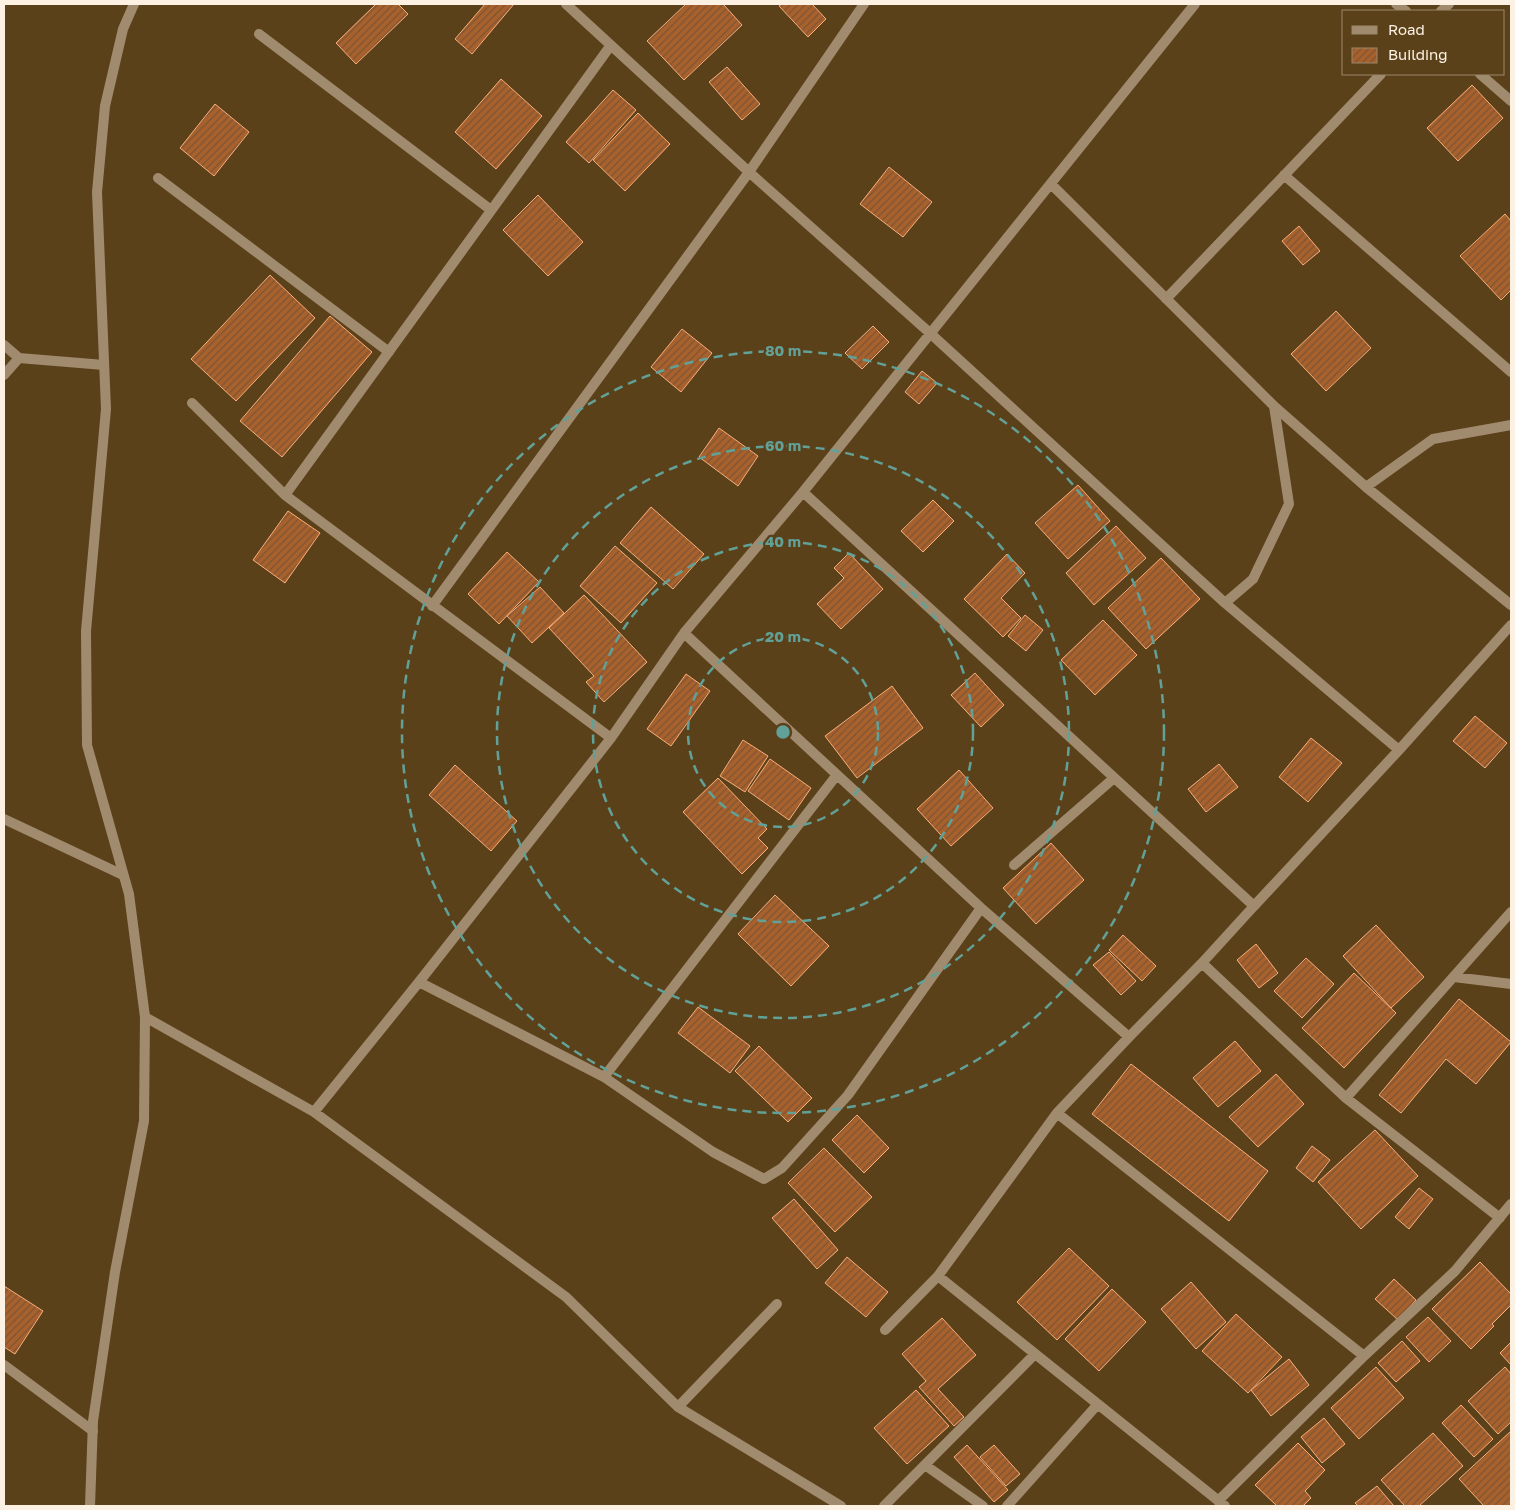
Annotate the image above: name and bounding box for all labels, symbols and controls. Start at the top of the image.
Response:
legend [1342,10,1505,75]
text: Road [1388,20,1425,38]
text: Building [1388,45,1448,63]
text: 80 m [765,341,801,359]
text: 60 m [765,436,801,454]
text: 40 m [765,532,801,550]
text: 20 m [765,627,801,645]
centre of rings [774,723,792,741]

